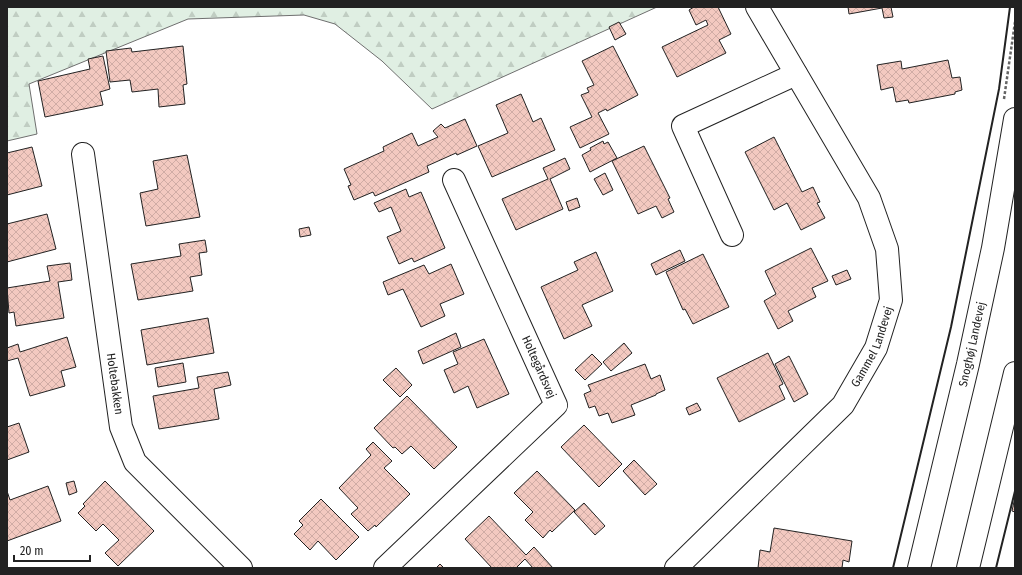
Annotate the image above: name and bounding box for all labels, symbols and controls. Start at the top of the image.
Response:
street label: Snoghøj Landevej [956,300,988,388]
street label: Gammel Landevej [848,304,896,389]
street label: Holtegårdsvej [519,333,559,401]
street label: Holtebakken [104,352,126,415]
scale bar [14,537,90,563]
text: 20 m [20,544,44,558]

